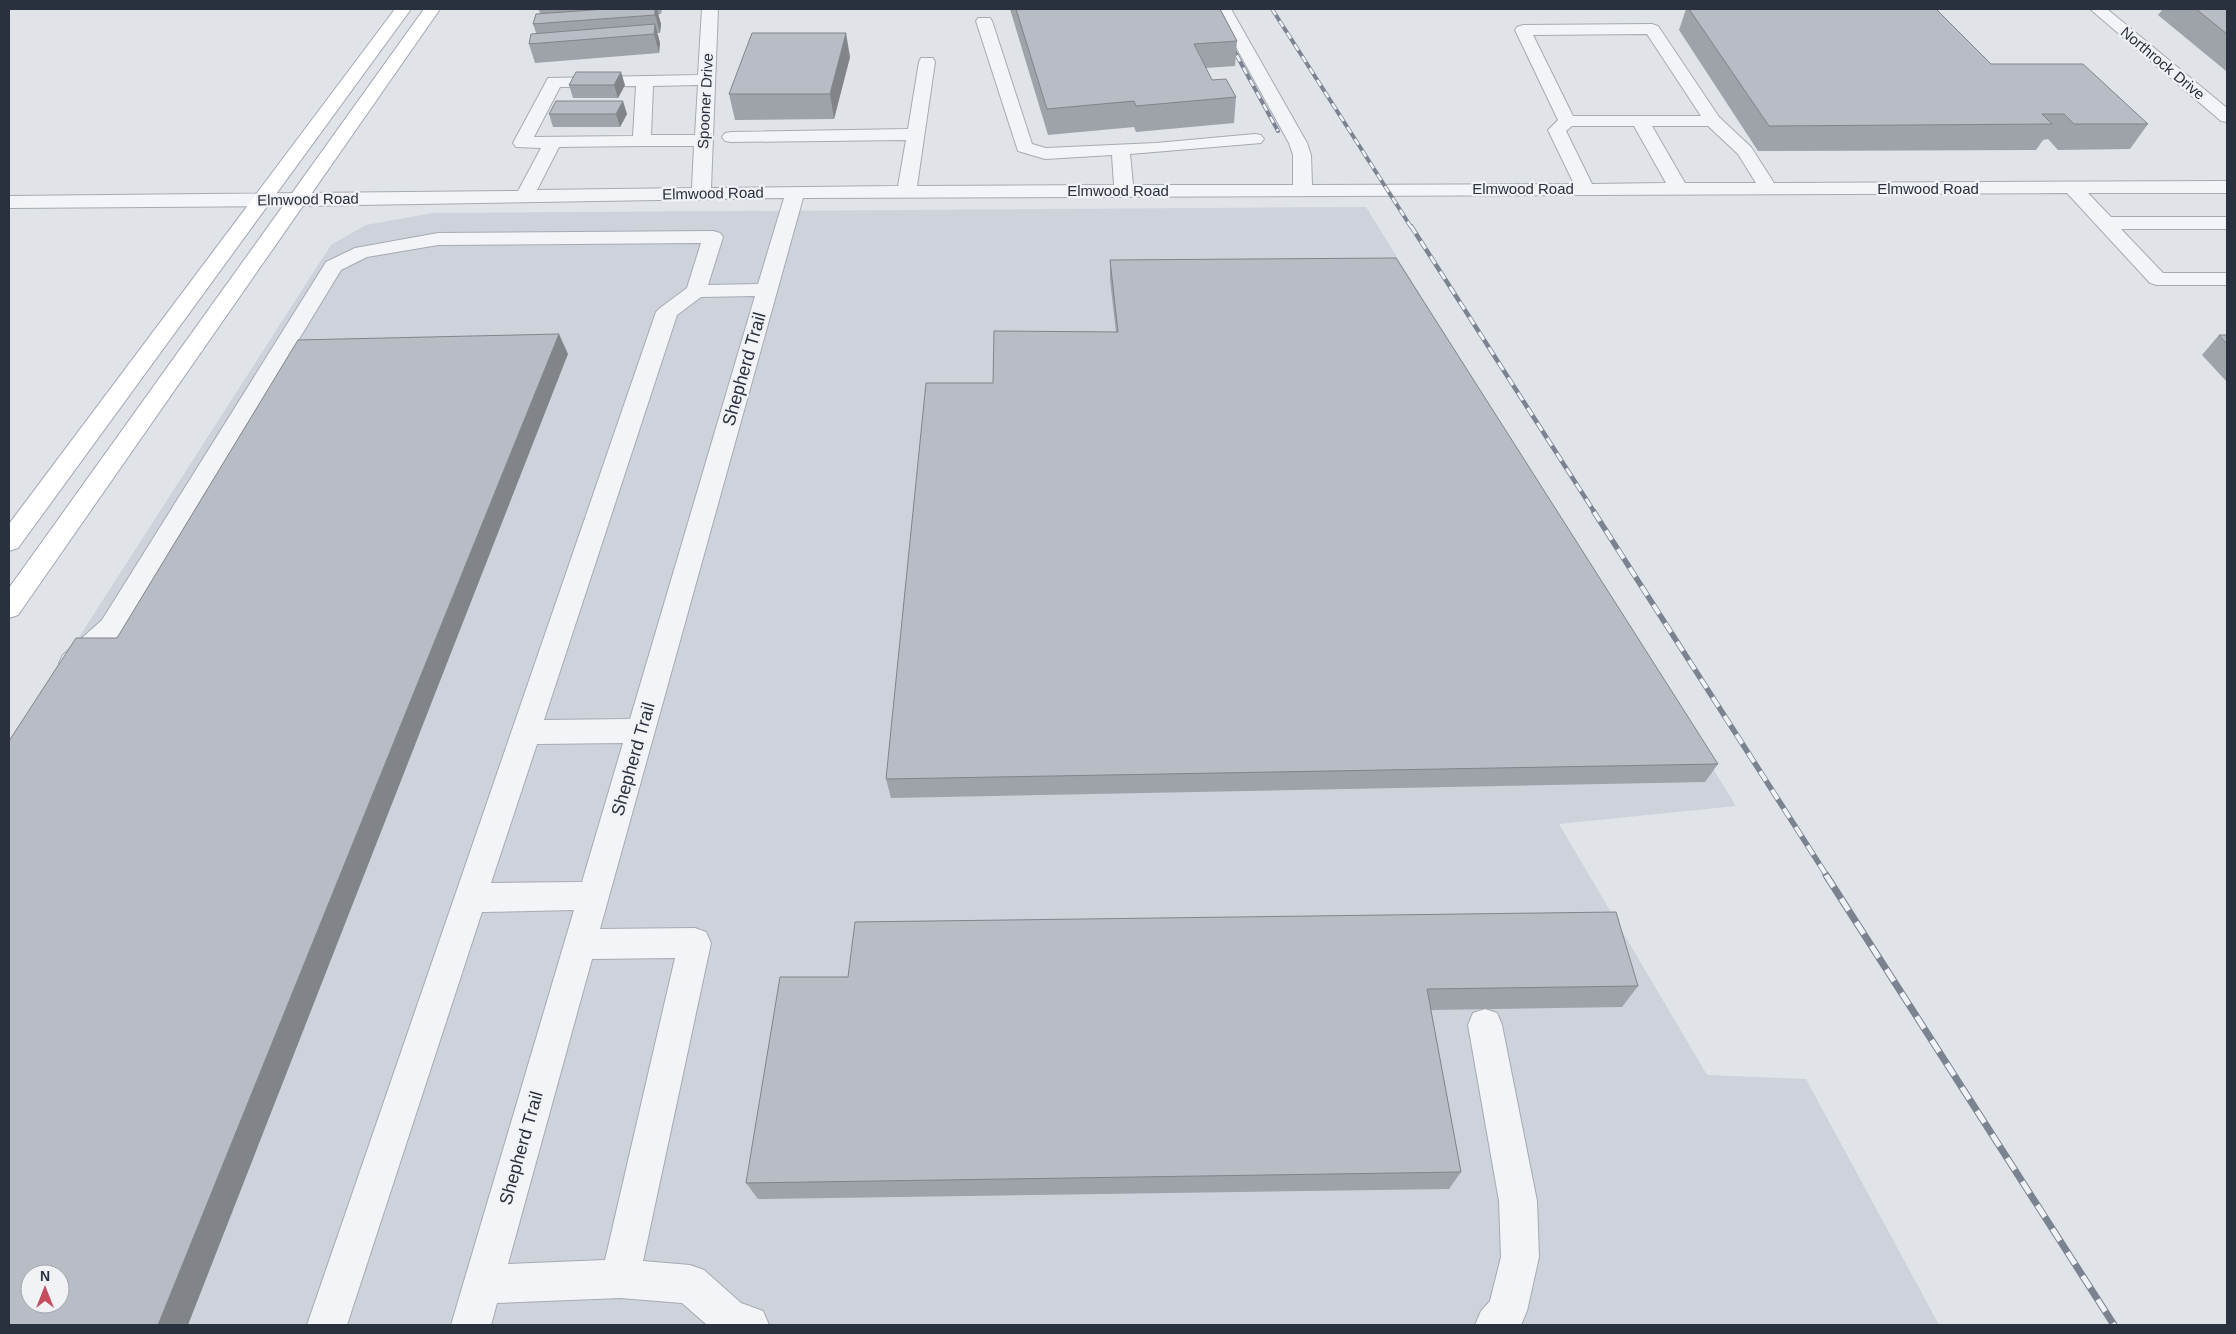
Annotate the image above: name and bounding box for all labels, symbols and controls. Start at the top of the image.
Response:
street label: Northrock Drive [2118,23,2208,103]
street label: Spooner Drive [694,53,716,149]
street label: Elmwood Road [1472,180,1574,197]
street label: Elmwood Road [1877,180,1979,197]
street label: Elmwood Road [1067,182,1169,199]
street label: Elmwood Road [662,184,764,202]
street label: Elmwood Road [257,190,359,208]
street label: Shepherd Trail [718,310,770,428]
street label: Shepherd Trail [607,700,659,818]
street label: Shepherd Trail [495,1089,547,1207]
north arrow [20,1264,70,1314]
text: N [40,1268,50,1284]

